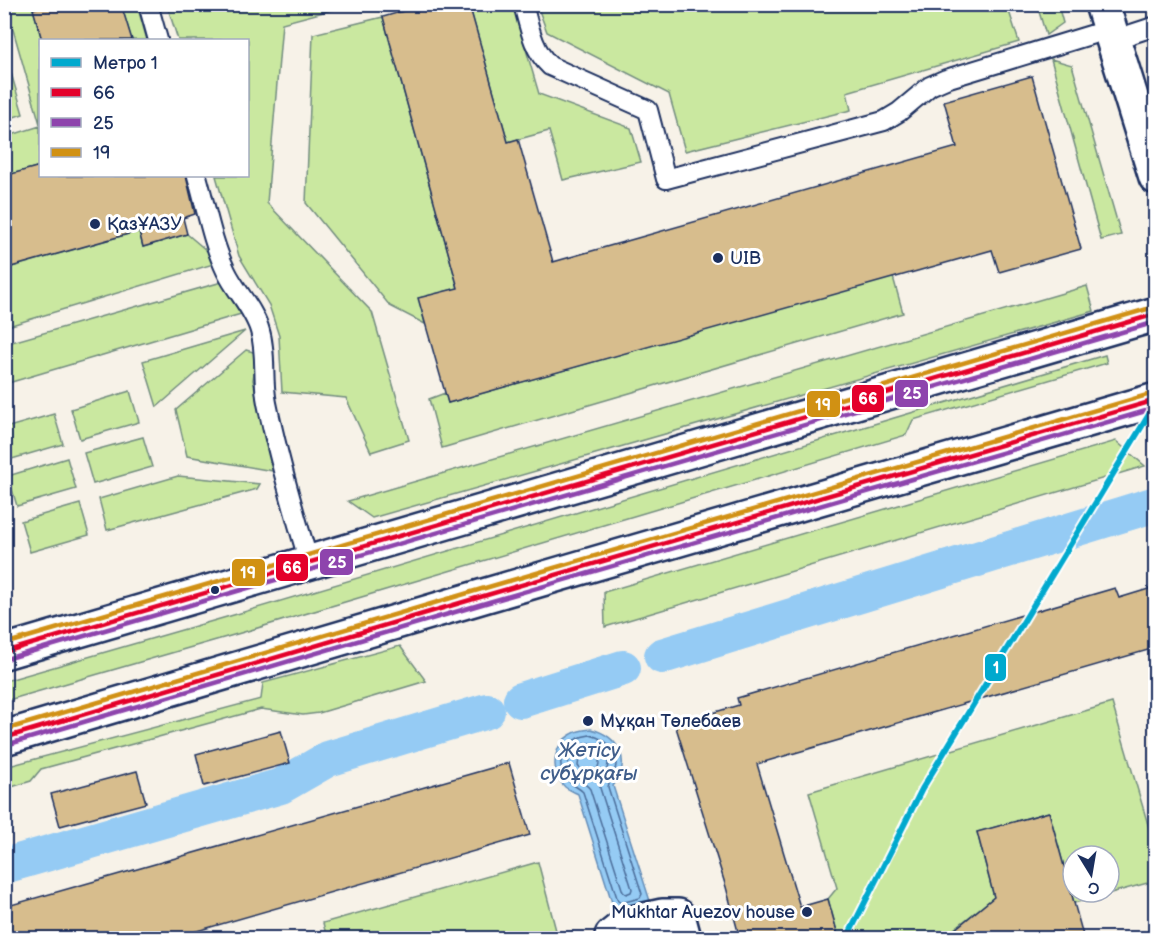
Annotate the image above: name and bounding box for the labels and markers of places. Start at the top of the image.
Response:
place label: ҚазҰАЗУ [107,214,182,235]
marker: ҚазҰАЗУ [88,217,102,231]
place label: UIB [730,248,761,269]
marker: UIB [711,251,725,265]
unlabelled marker [209,584,221,596]
place label: Мұқан Төлебаев [600,711,741,732]
marker: Мұқан Төлебаев [581,714,595,728]
place label: Mukhtar Auezov house [611,902,795,923]
marker: Mukhtar Auezov house [800,905,814,919]

